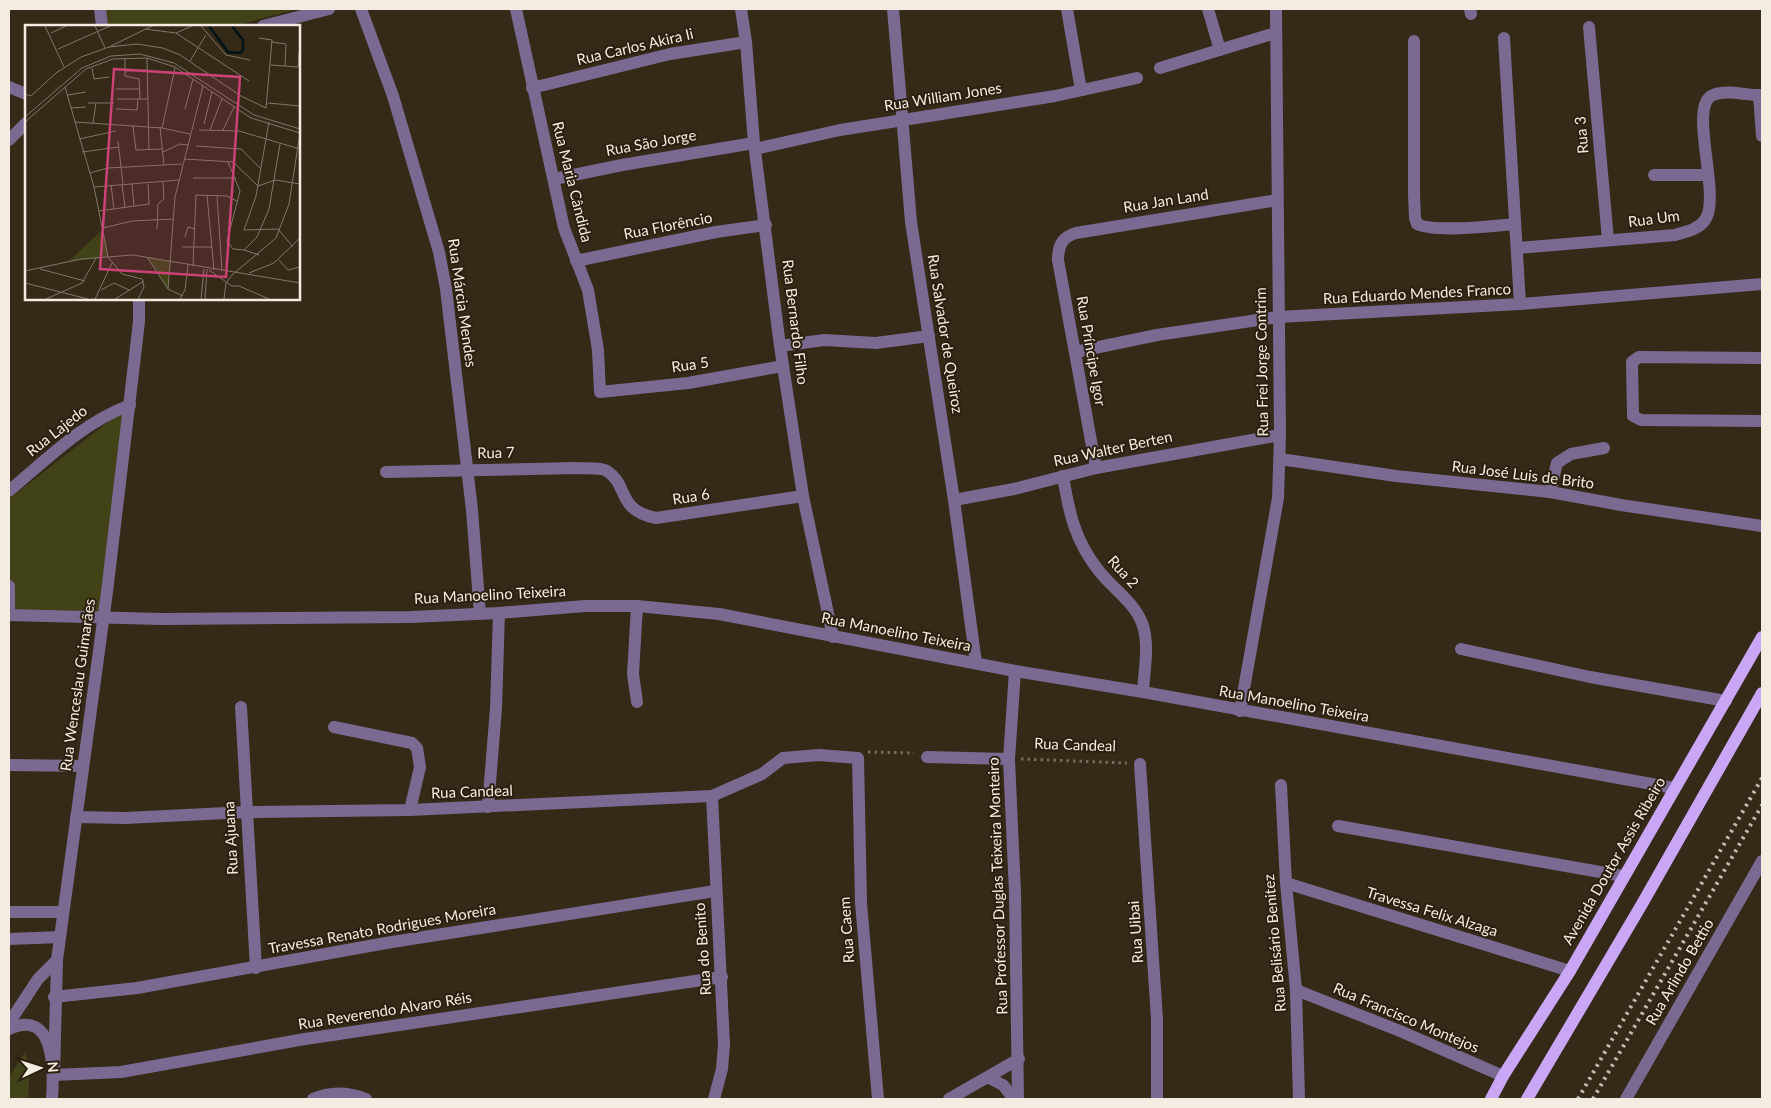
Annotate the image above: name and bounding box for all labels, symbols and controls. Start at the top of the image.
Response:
street label: Rua Carlos Akira Ii [575,24,695,68]
inset map [25,25,300,300]
street label: Rua William Jones [883,78,1003,114]
street label: Rua 3 [1570,116,1592,155]
street label: Rua Maria Cândida [549,119,597,244]
street label: Rua São Jorge [604,125,698,159]
street label: Rua Jan Land [1122,184,1210,216]
street label: Rua Um [1627,206,1681,230]
street label: Rua Florêncio [622,208,714,242]
street label: Rua Márcia Mendes [445,237,481,368]
street label: Rua Salvador de Queiroz [925,253,967,415]
street label: Rua Bernardo Filho [779,258,813,385]
street label: Rua Eduardo Mendes Franco [1322,279,1511,307]
street label: Rua Frei Jorge Contrim [1251,287,1271,437]
street label: Rua Príncipe Igor [1073,294,1111,408]
street label: Rua 5 [670,352,710,376]
street label: Rua Lajedo [22,401,90,460]
street label: Rua Walter Berten [1052,427,1174,469]
street label: Rua 7 [477,443,515,461]
street label: Rua José Luis de Brito [1451,456,1595,492]
street label: Rua 6 [671,484,711,508]
street label: Rua 2 [1105,551,1143,591]
street label: Rua Manoelino Teixeira [414,581,566,607]
street label: Rua Wenceslau Guimarães [56,597,98,772]
street label: Rua Manoelino Teixeira [820,608,973,654]
street label: Rua Manoelino Teixeira [1218,681,1371,725]
street label: Rua Candeal [1034,734,1116,754]
street label: Rua Professor Duglas Teixeira Monteiro [984,757,1010,1015]
street label: Avenida Doutor Assis Ribeiro [1558,773,1669,948]
street label: Rua Candeal [431,781,513,801]
street label: Rua Ajuana [219,801,241,875]
street label: Rua Belisário Benitez [1259,873,1289,1013]
street label: Travessa Felix Alzaga [1364,882,1500,940]
street label: Rua Caem [835,896,857,964]
street label: Travessa Renato Rodrigues Moreira [267,899,497,957]
street label: Rua Uibai [1124,900,1146,964]
street label: Rua do Benito [690,902,714,996]
street label: Rua Arlindo Bettio [1641,915,1717,1028]
street label: Rua Francisco Montejos [1331,978,1482,1056]
street label: Rua Reverendo Alvaro Réis [297,987,473,1033]
north arrow [15,1043,65,1093]
text: N [45,1061,62,1073]

